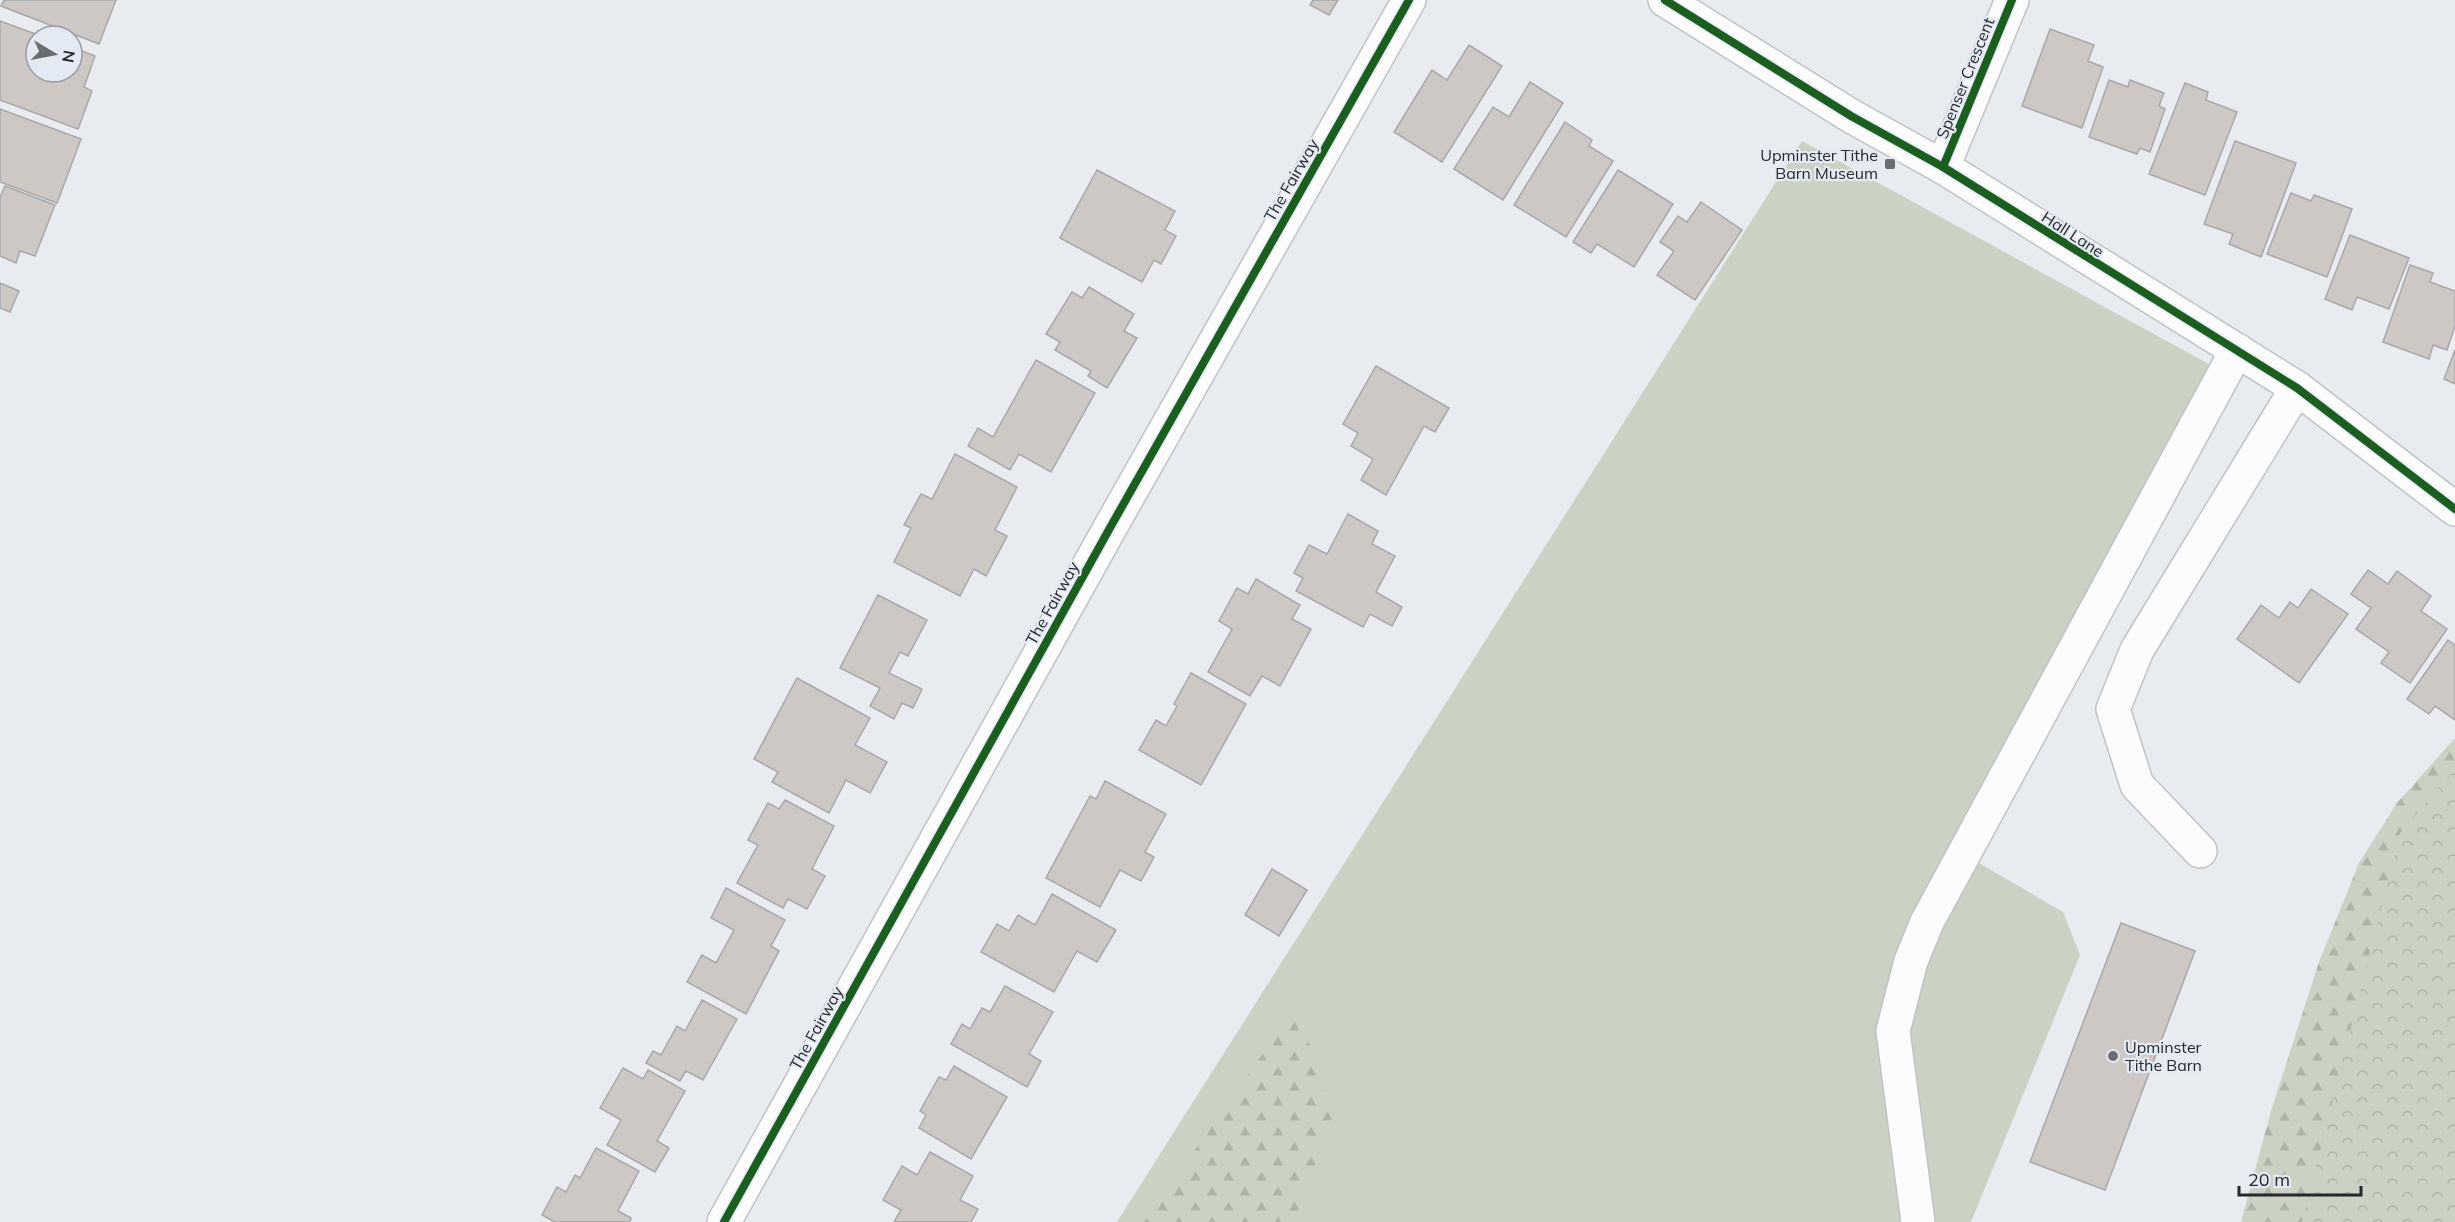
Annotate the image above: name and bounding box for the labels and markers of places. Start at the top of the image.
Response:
place label: Upminster Tithe Barn Museum [1760,145,1878,183]
marker: Upminster Tithe Barn Museum [1883,157,1897,171]
place label: Upminster Tithe Barn [2125,1037,2202,1075]
marker: Upminster Tithe Barn [2106,1049,2120,1063]

